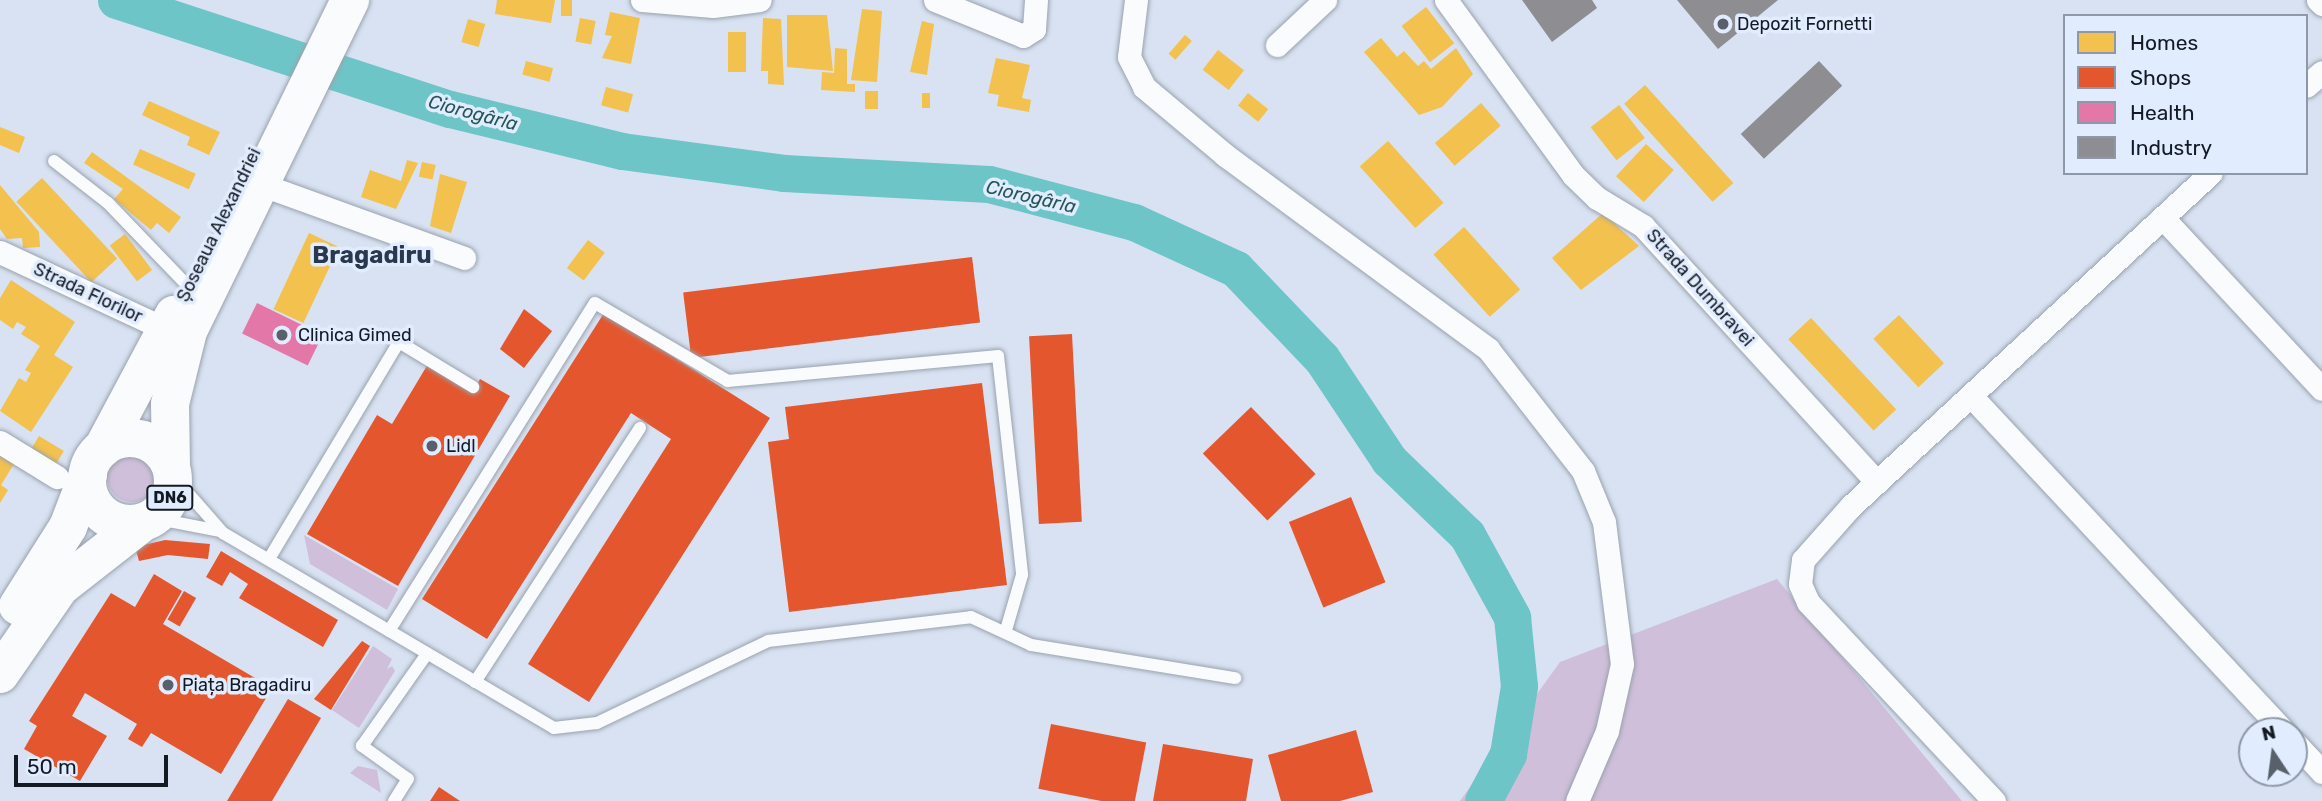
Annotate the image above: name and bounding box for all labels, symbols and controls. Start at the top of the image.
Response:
place label: Depozit Fornetti [1737,13,1872,35]
legend [2063,14,2308,175]
marker: Depozit Fornetti [1715,16,1731,32]
text: Homes [2130,30,2198,55]
text: Shops [2130,65,2191,90]
water label: Ciorogârla [426,90,520,136]
text: Health [2130,100,2194,125]
text: Industry [2130,135,2212,160]
street label: Șoseaua Alexandriei [172,144,266,306]
water label: Ciorogârla [984,176,1078,218]
street label: Strada Dumbravei [1642,225,1758,351]
district label: Bragadiru [312,242,432,270]
street label: Strada Florilor [30,258,146,328]
place label: Clinica Gimed [298,324,412,346]
marker: Clinica Gimed [272,325,292,345]
place label: Lidl [446,435,476,457]
marker: Lidl [424,438,440,454]
road number: DN6 [146,485,194,510]
place label: Piața Bragadiru [182,674,311,696]
marker: Piața Bragadiru [160,677,176,693]
north arrow [2238,717,2308,787]
text: N [2259,720,2278,746]
scale bar [18,742,172,786]
text: 50 m [27,754,77,779]

